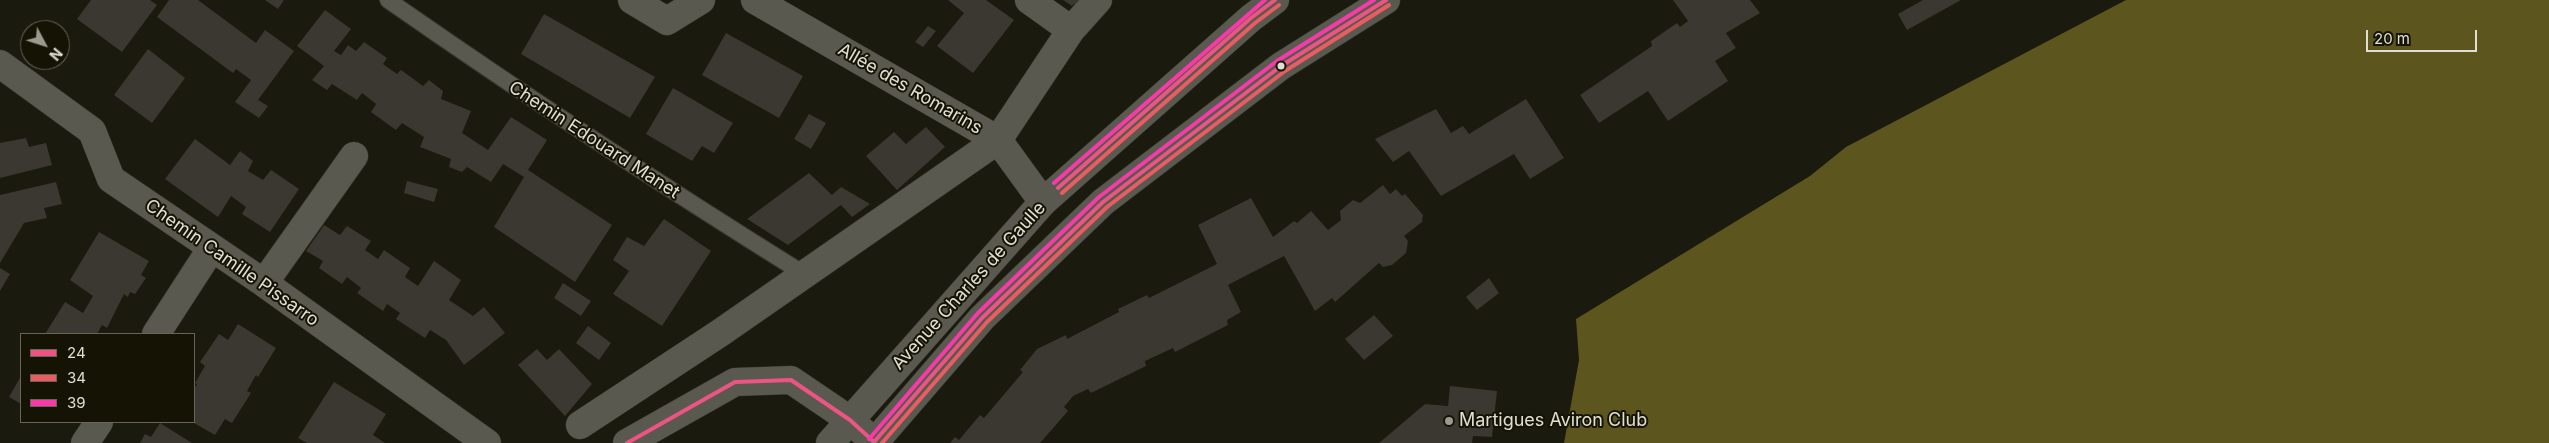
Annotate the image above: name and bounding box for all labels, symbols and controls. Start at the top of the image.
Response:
north arrow [20,20,70,70]
scale bar [2369,20,2480,52]
text: 20 m [2374,29,2410,48]
street label: Allée des Romarins [834,39,986,139]
text: N [46,45,66,64]
unlabelled marker [1276,61,1286,71]
street label: Chemin Edouard Manet [504,77,684,203]
street label: Chemin Camille Pissarro [141,195,323,331]
street label: Avenue Charles de Gaulle [888,198,1050,374]
legend [20,333,195,423]
text: 24 [67,343,86,362]
text: 34 [67,368,86,387]
text: 39 [67,393,86,412]
place label: Martigues Aviron Club [1459,410,1647,432]
marker: Martigues Aviron Club [1443,415,1455,427]

